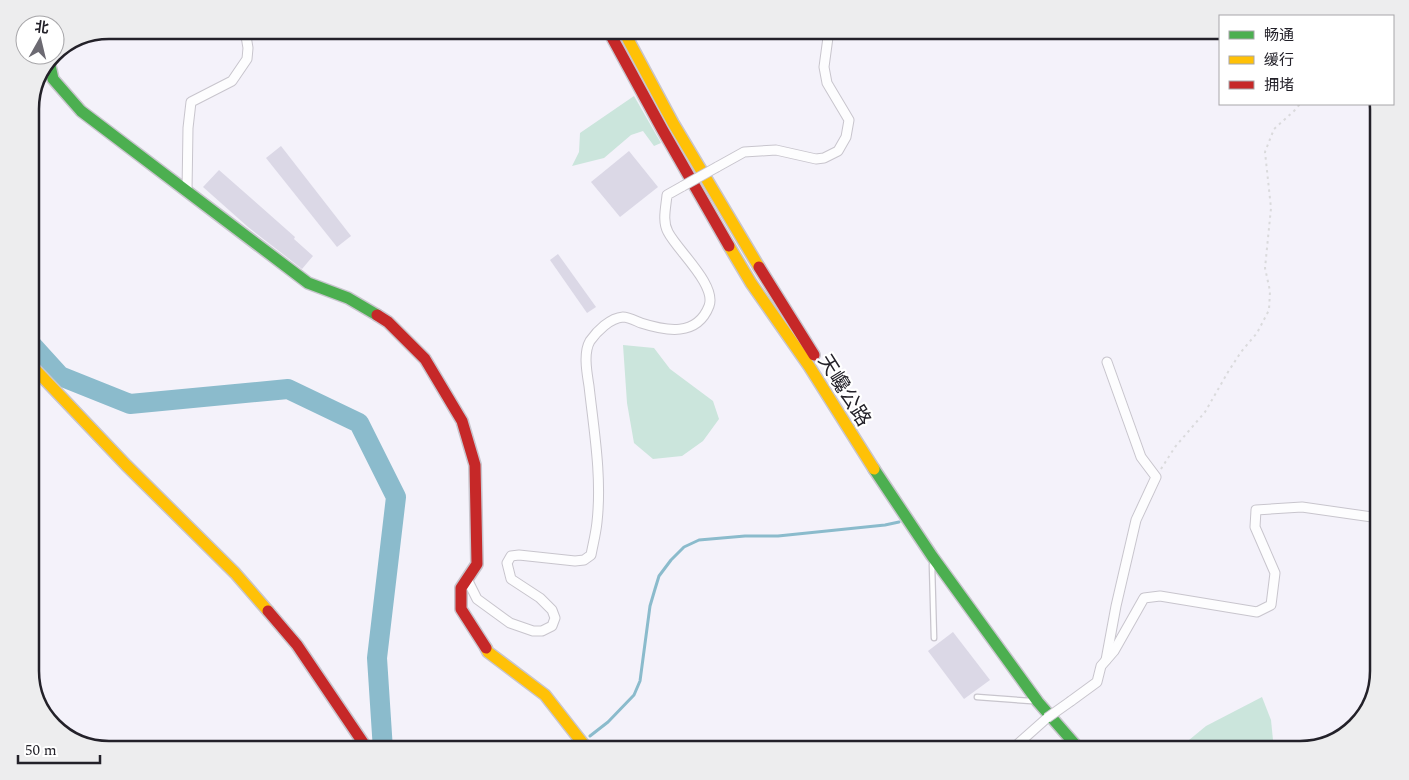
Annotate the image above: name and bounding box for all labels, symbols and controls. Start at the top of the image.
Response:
north arrow [15,15,65,65]
legend [1219,15,1394,105]
text: 北 [33,16,50,39]
text: 畅通 [1264,24,1294,47]
text: 缓行 [1264,49,1294,72]
text: 拥堵 [1264,74,1294,97]
street label: 天巉公路 [810,349,878,432]
scale bar [18,732,100,764]
text: 50 m [25,739,57,762]

